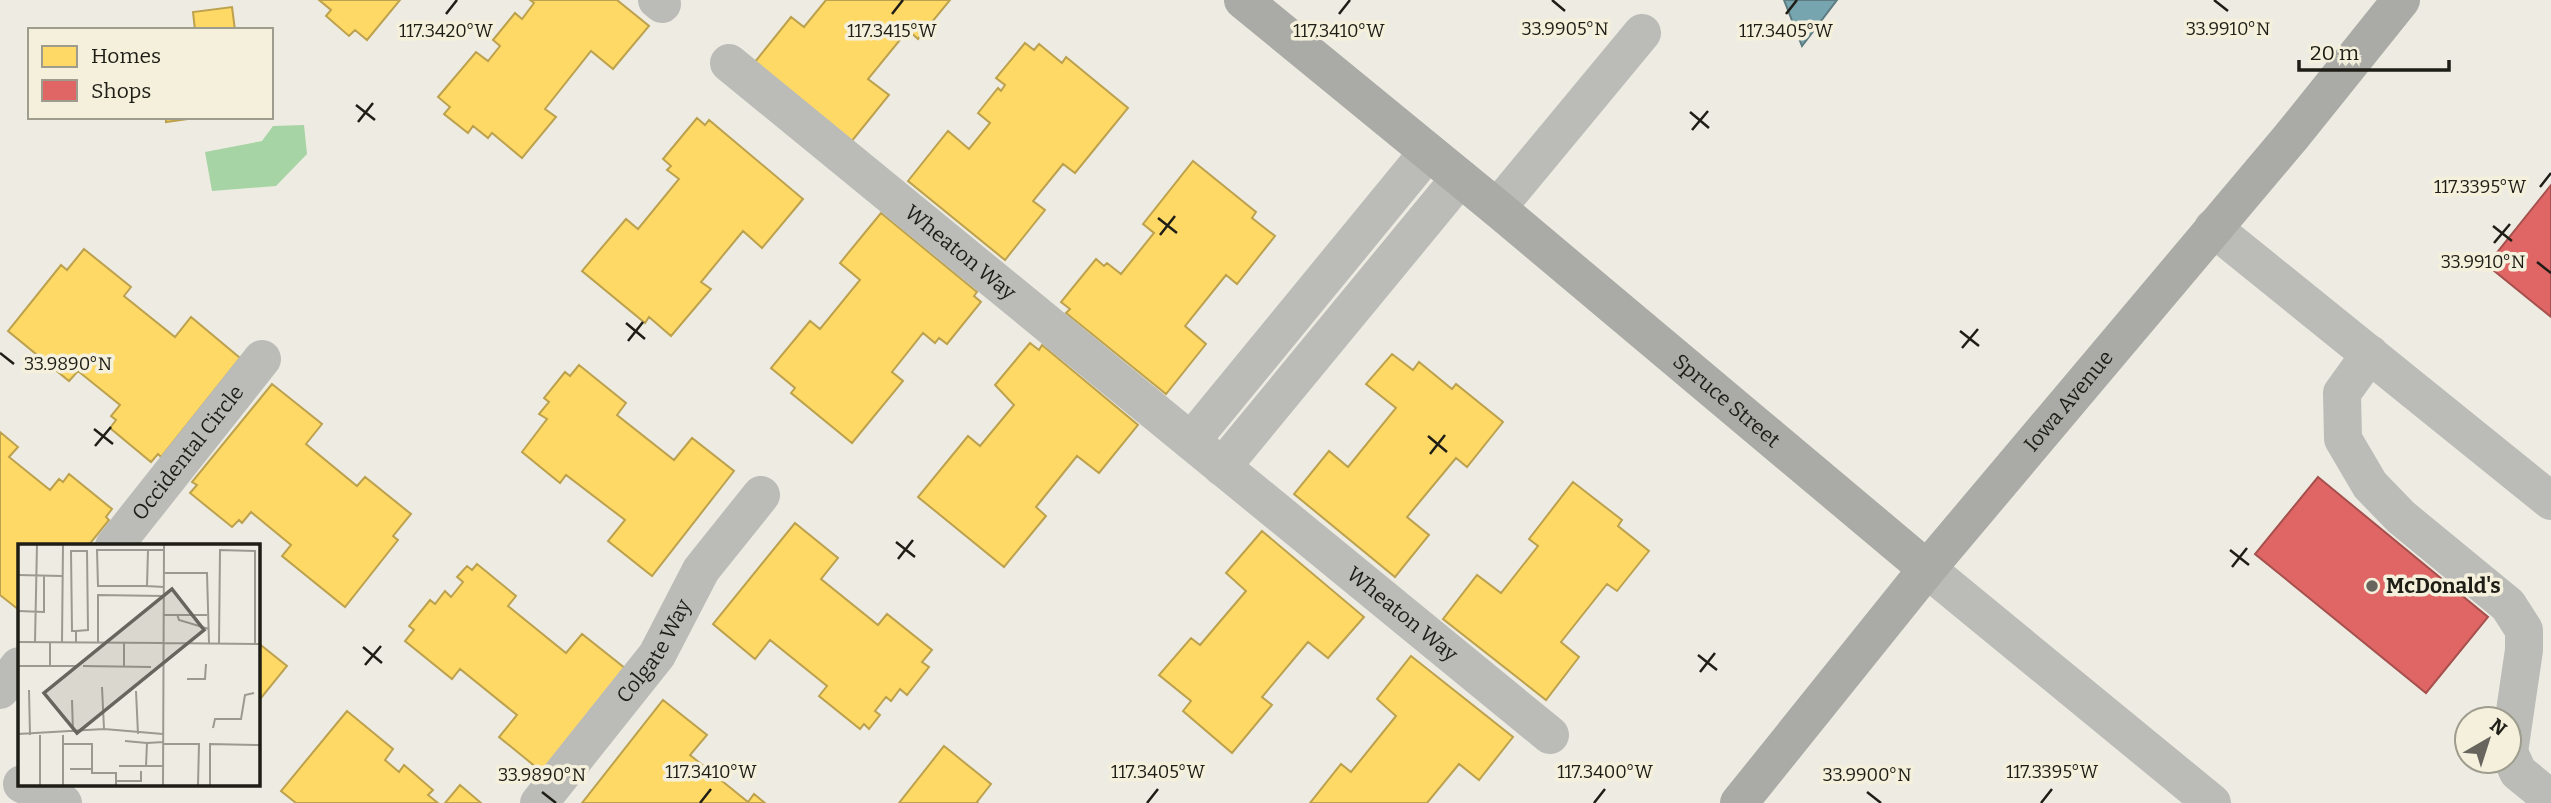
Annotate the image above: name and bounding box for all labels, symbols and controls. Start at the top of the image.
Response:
text: 33.9905°N [1522,18,1609,40]
text: 33.9910°N [2186,18,2270,40]
text: 117.3420°W [399,20,494,42]
text: 117.3415°W [847,20,937,42]
text: 117.3410°W [1293,20,1385,42]
text: 117.3405°W [1739,20,1833,42]
legend [28,28,273,119]
scale bar [2299,28,2450,72]
text: 20 m [2310,40,2359,66]
text: Homes [91,43,161,69]
text: Shops [91,78,151,104]
text: 117.3395°W [2434,176,2527,198]
street label: Wheaton Way [900,199,1022,306]
text: 33.9910°N [2441,251,2525,273]
street label: Iowa Avenue [2019,345,2119,457]
street label: Spruce Street [1668,348,1786,453]
text: 33.9890°N [24,353,112,375]
street label: Occidental Circle [126,380,249,525]
inset map [18,544,259,786]
street label: Wheaton Way [1341,561,1464,668]
place label: McDonald's [2386,573,2501,599]
marker: McDonald's [2364,578,2380,594]
street label: Colgate Way [611,594,697,708]
north arrow [2453,705,2523,775]
text: N [2485,714,2512,741]
text: 117.3410°W [665,761,757,783]
text: 117.3405°W [1111,761,1205,783]
text: 117.3400°W [1557,761,1653,783]
text: 117.3395°W [2006,761,2099,783]
text: 33.9890°N [498,764,586,786]
text: 33.9900°N [1823,764,1911,786]

